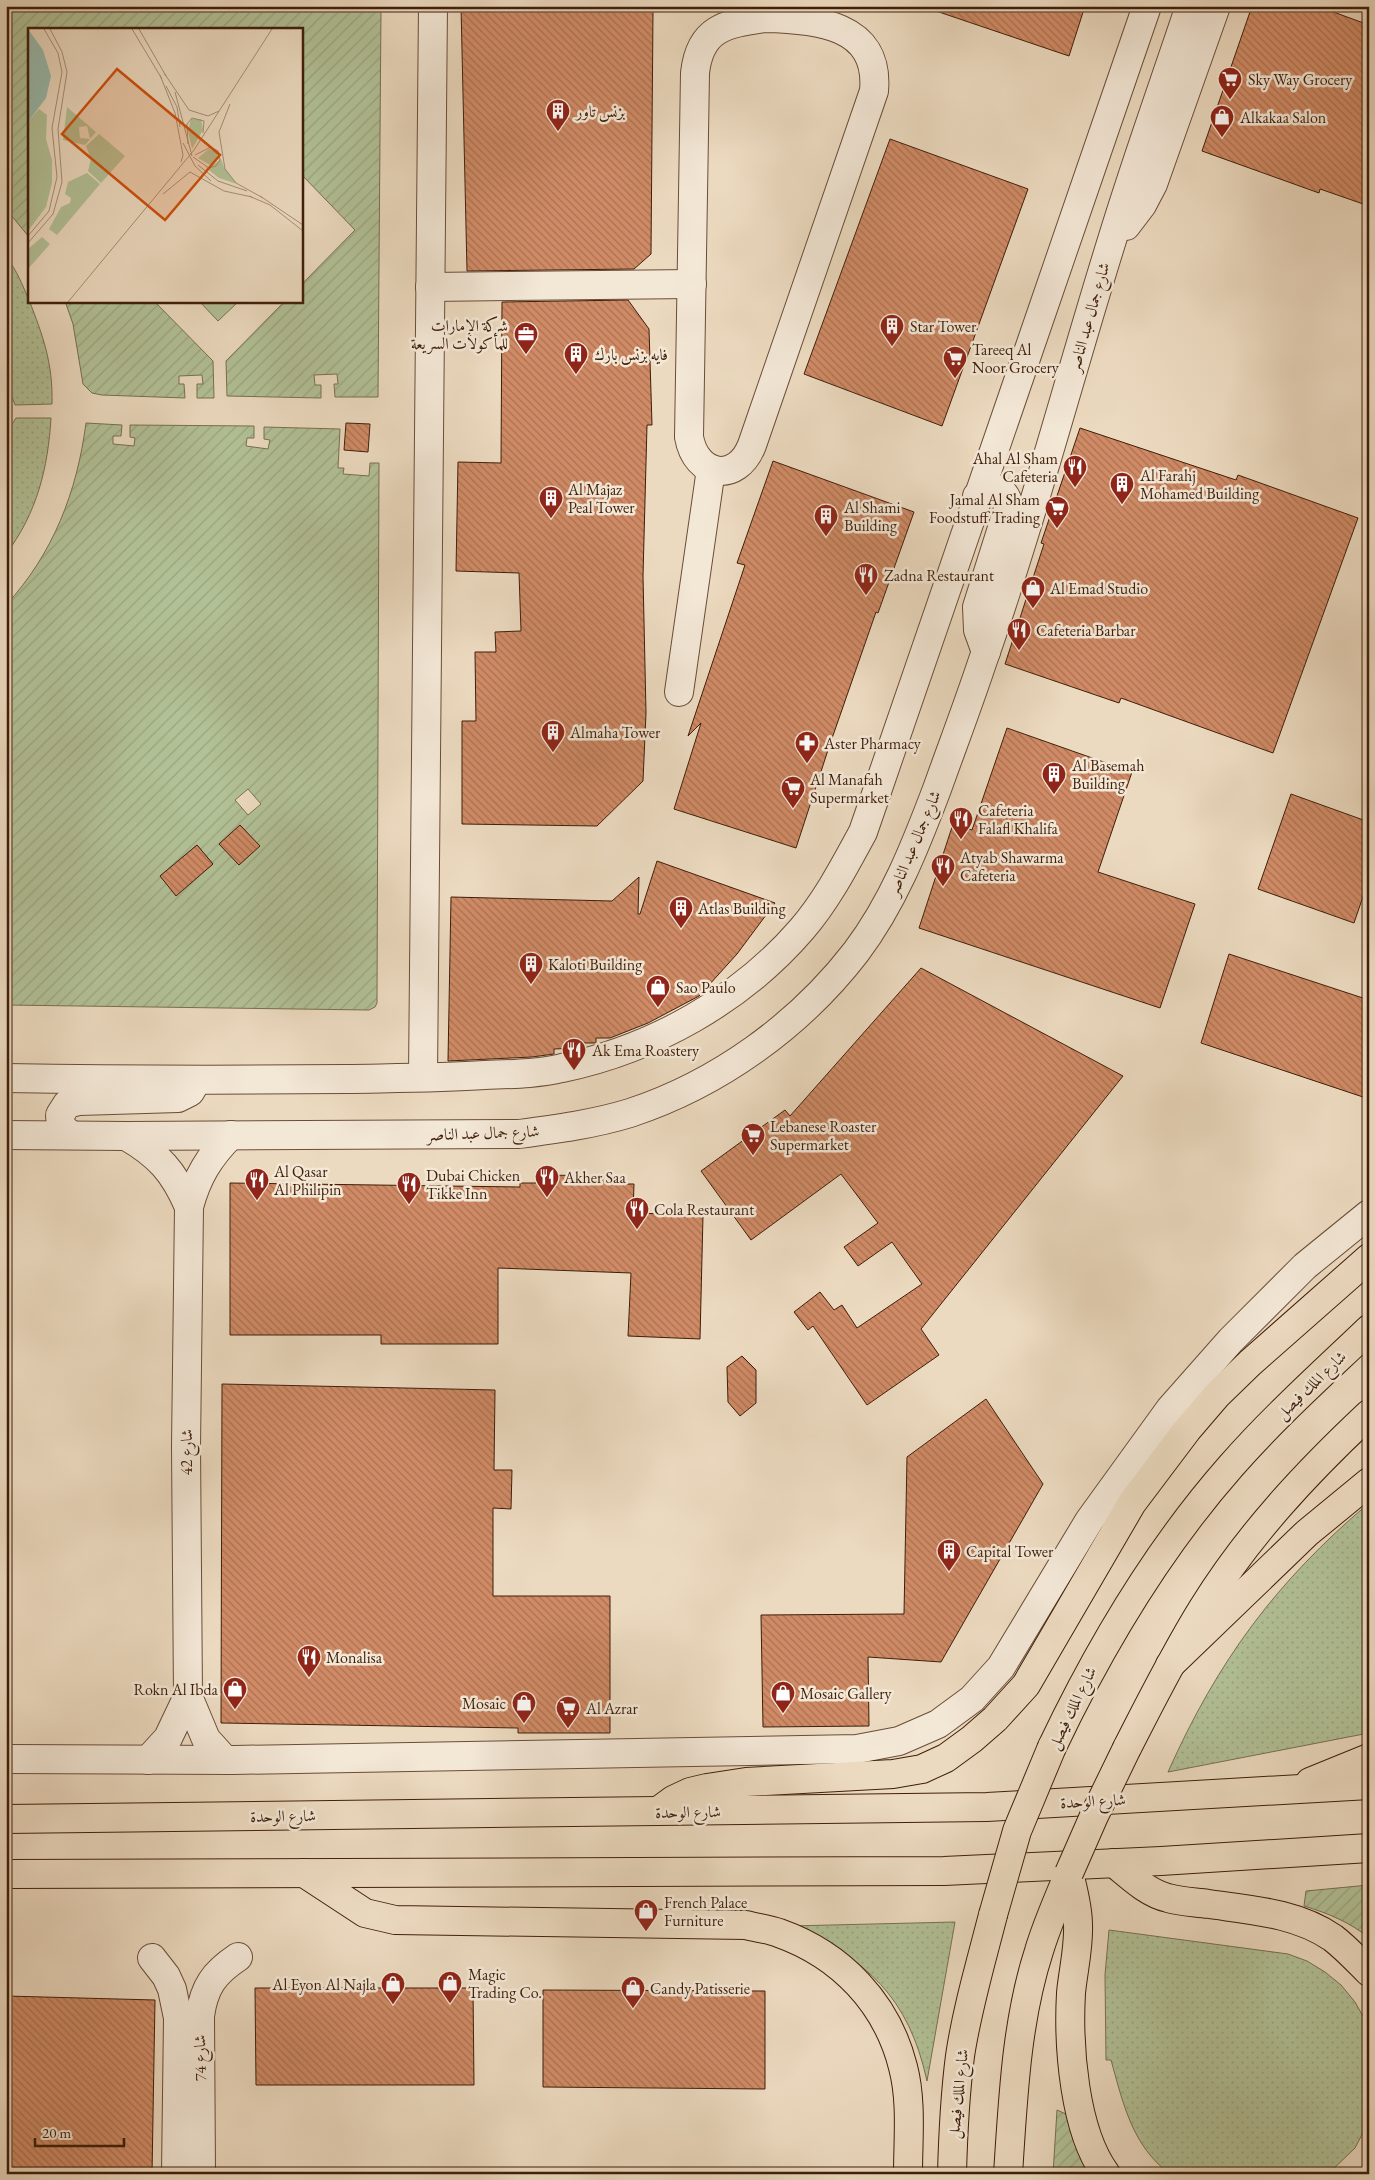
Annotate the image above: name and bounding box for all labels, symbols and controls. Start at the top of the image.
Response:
inset map [28,28,302,302]
supermarket icon: Sky Way Grocery [1217,66,1243,100]
place label: Sky Way Grocery [1248,69,1353,90]
building icon: بزنس تاور [545,98,571,132]
place label: بزنس تاور [574,101,625,122]
shop icon: Alkakaa Salon [1209,104,1235,138]
place label: Alkakaa Salon [1239,107,1327,128]
street label: شارع جمال عبد الناصر [1063,260,1118,377]
building icon: Star Tower [879,313,905,347]
place label: شركة الإمارات للمأكولات السريعة [411,315,508,354]
place label: Star Tower [910,316,977,337]
office icon: شركة الإمارات للمأكولات السريعة [513,321,539,355]
place label: Tareeq Al Noor Grocery [972,339,1060,378]
building icon: فايه بزنس بارك [563,341,589,375]
place label: فايه بزنس بارك [594,344,668,365]
supermarket icon: Tareeq Al Noor Grocery [942,345,968,379]
place label: Ahal Al Sham Cafeteria [972,448,1059,487]
restaurant icon: Ahal Al Sham Cafeteria [1062,454,1088,488]
place label: Al Farahj Mohamed Building [1139,465,1260,504]
building icon: Al Farahj Mohamed Building [1109,471,1135,505]
place label: Al Majaz Peal Tower [567,479,635,518]
building icon: Al Majaz Peal Tower [538,485,564,519]
place label: Jamal Al Sham Foodstuff Trading [929,489,1041,528]
supermarket icon: Jamal Al Sham Foodstuff Trading [1044,495,1070,529]
place label: Al Shami Building [843,497,901,536]
building icon: Al Shami Building [813,503,839,537]
restaurant icon: Zadna Restaurant [853,562,879,596]
place label: Zadna Restaurant [884,565,994,586]
shop icon: Al Emad Studio [1020,575,1046,609]
place label: Al Emad Studio [1049,578,1148,599]
restaurant icon: Cafeteria Barbar [1006,617,1032,651]
place label: Cafeteria Barbar [1036,620,1136,641]
building icon: Almaha Tower [540,719,566,753]
place label: Almaha Tower [569,722,661,743]
pharmacy icon: Aster Pharmacy [794,730,820,764]
place label: Aster Pharmacy [823,733,922,754]
place label: Al Basemah Building [1071,755,1144,794]
building icon: Al Basemah Building [1041,761,1067,795]
place label: Al Manafah Supermarket [809,769,889,808]
supermarket icon: Al Manafah Supermarket [780,775,806,809]
street label: شارع جمال عبد الناصر [882,787,948,902]
place label: Cafeteria Falafl Khalifa [978,800,1059,839]
restaurant icon: Cafeteria Falafl Khalifa [948,806,974,840]
place label: Atyab Shawarma Cafeteria [959,847,1064,886]
restaurant icon: Atyab Shawarma Cafeteria [930,853,956,887]
building icon: Atlas Building [668,895,694,929]
place label: Atlas Building [697,898,787,919]
building icon: Kaloti Building [518,951,544,985]
place label: Kaloti Building [548,954,643,975]
shop icon: Sao Paulo [645,974,671,1008]
place label: Sao Paulo [676,977,736,998]
restaurant icon: Ak Ema Roastery [561,1037,587,1071]
place label: Ak Ema Roastery [591,1040,700,1061]
place label: Lebanese Roaster Supermarket [770,1116,877,1155]
street label: شارع جمال عبد الناصر [424,1121,540,1149]
supermarket icon: Lebanese Roaster Supermarket [740,1122,766,1156]
place label: Al Qasar Al Philipin [273,1161,342,1200]
restaurant icon: Akher Saa [534,1164,560,1198]
place label: Dubai Chicken Tikke Inn [426,1165,521,1204]
restaurant icon: Al Qasar Al Philipin [244,1167,270,1201]
place label: Akher Saa [563,1167,626,1188]
restaurant icon: Dubai Chicken Tikke Inn [396,1171,422,1205]
restaurant icon: Cola Restaurant [624,1196,650,1230]
place label: Cola Restaurant [654,1199,754,1220]
street label: شارع الملك فيصل [1271,1346,1353,1426]
street label: شارع 42 [176,1429,200,1475]
building icon: Capital Tower [936,1538,962,1572]
place label: Capital Tower [966,1541,1054,1562]
restaurant icon: Monalisa [296,1644,322,1678]
place label: Monalisa [326,1647,383,1668]
street label: شارع الملك فيصل [1043,1663,1104,1754]
shop icon: Rokn Al Ibda [222,1676,248,1710]
place label: Rokn Al Ibda [133,1679,219,1700]
shop icon: Mosaic Gallery [770,1680,796,1714]
place label: Mosaic Gallery [800,1683,893,1704]
shop icon: Mosaic [511,1690,537,1724]
place label: Mosaic [462,1693,506,1714]
supermarket icon: Al Azrar [555,1695,581,1729]
place label: Al Azrar [585,1698,639,1719]
street label: شارع الوحدة [1060,1789,1127,1816]
street label: شارع الوحدة [655,1801,721,1826]
street label: شارع الوحدة [250,1805,316,1830]
place label: French Palace Furniture [664,1892,747,1931]
shop icon: French Palace Furniture [633,1898,659,1932]
place label: Magic Trading Co. [468,1964,542,2003]
shop icon: Magic Trading Co. [437,1970,463,2004]
shop icon: Al Eyon Al Najla [380,1971,406,2005]
place label: Al Eyon Al Najla [271,1974,377,1995]
shop icon: Candy Patisserie [620,1975,646,2009]
place label: Candy Patisserie [650,1978,750,1999]
street label: شارع 74 [189,2035,214,2081]
street label: شارع الملك فيصل [943,2048,976,2140]
scale bar [35,2115,124,2147]
text: 20 m [42,2123,71,2142]

